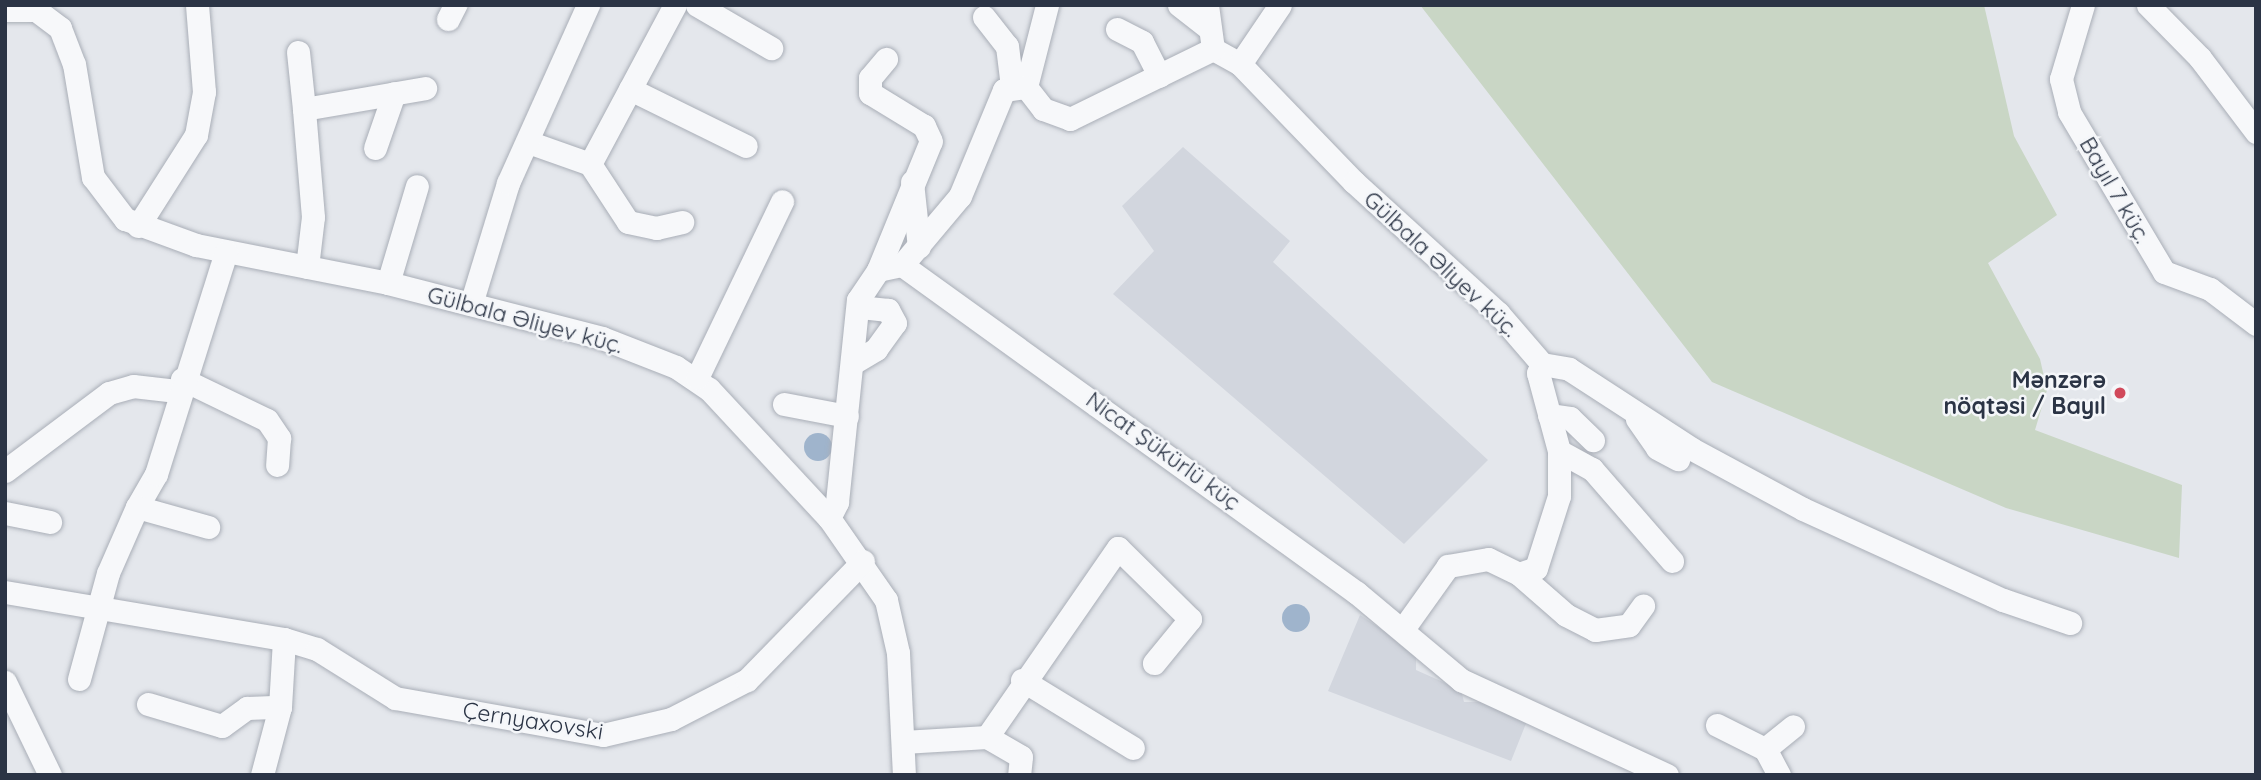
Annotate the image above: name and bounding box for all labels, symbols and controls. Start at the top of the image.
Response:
street label: Bayıl 7 küç. [2074,132,2156,248]
street label: Gülbala Əliyev küç. [1358,185,1524,343]
street label: Gülbala Əliyev küç. [424,281,626,359]
place label: Mənzərə nöqtəsi / Bayıl [1943,366,2106,420]
marker: Mənzərə nöqtəsi / Bayıl [2112,385,2128,401]
street label: Nicat Şükürlü küç [1081,386,1245,516]
street label: Çernyaxovski [461,696,605,746]

